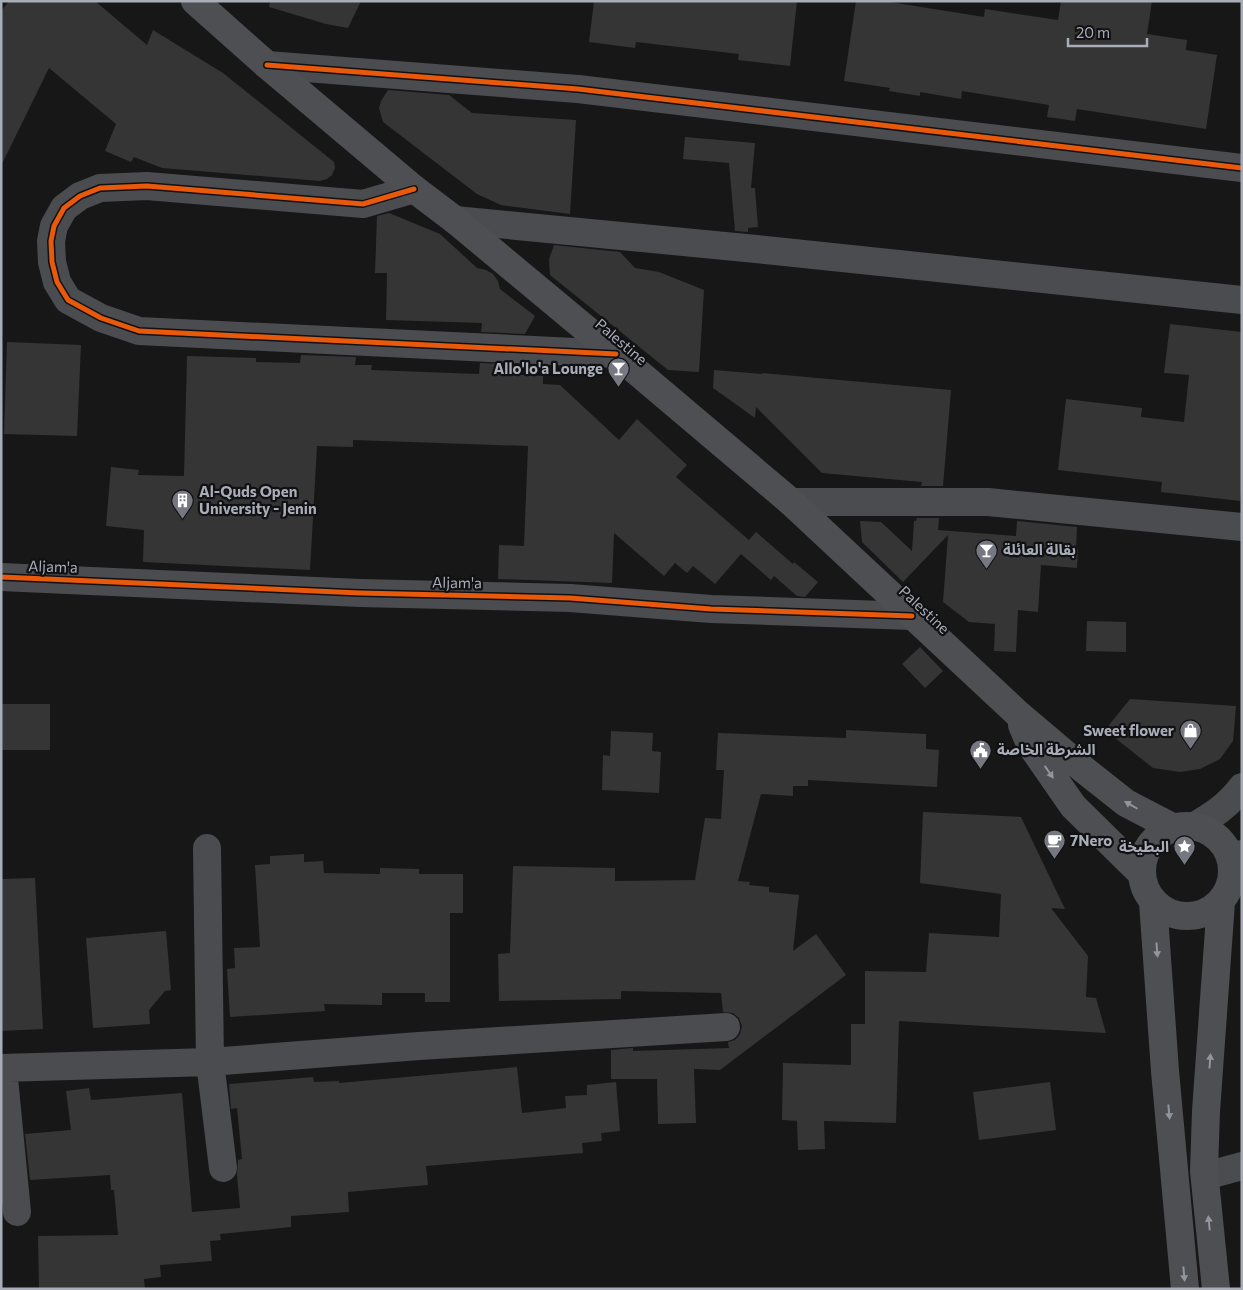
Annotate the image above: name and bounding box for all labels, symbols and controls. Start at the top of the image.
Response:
scale bar [1068,15,1147,47]
text: 20 m [1076,23,1110,41]
street label: Palestine [592,314,651,368]
bar icon: Allo'lo'a Lounge [607,357,631,388]
place label: Allo'lo'a Lounge [494,359,603,377]
place label: Al-Quds Open University - Jenin [199,482,317,517]
building icon: Al-Quds Open University - Jenin [171,489,195,520]
bar icon: بقالة العائلة [975,538,999,569]
place label: بقالة العائلة [1003,540,1076,558]
street label: Aljam'a [28,556,78,576]
street label: Aljam'a [432,573,482,591]
street label: Palestine [896,581,954,637]
shop icon: Sweet flower [1178,719,1202,750]
place label: Sweet flower [1083,721,1174,739]
public building icon: الشرطة الخاصة [969,738,993,769]
place label: الشرطة الخاصة [997,740,1095,759]
one-way arrow [1044,765,1054,779]
one-way arrow [1124,801,1138,810]
cafe icon: 7Nero [1042,829,1066,860]
place label: 7Nero [1070,831,1112,849]
place icon: البطيخة [1173,835,1197,866]
place label: البطيخة [1119,837,1169,855]
one-way arrow [1153,942,1161,958]
one-way arrow [1206,1052,1214,1068]
one-way arrow [1165,1104,1173,1120]
one-way arrow [1205,1215,1213,1231]
one-way arrow [1180,1266,1188,1282]

